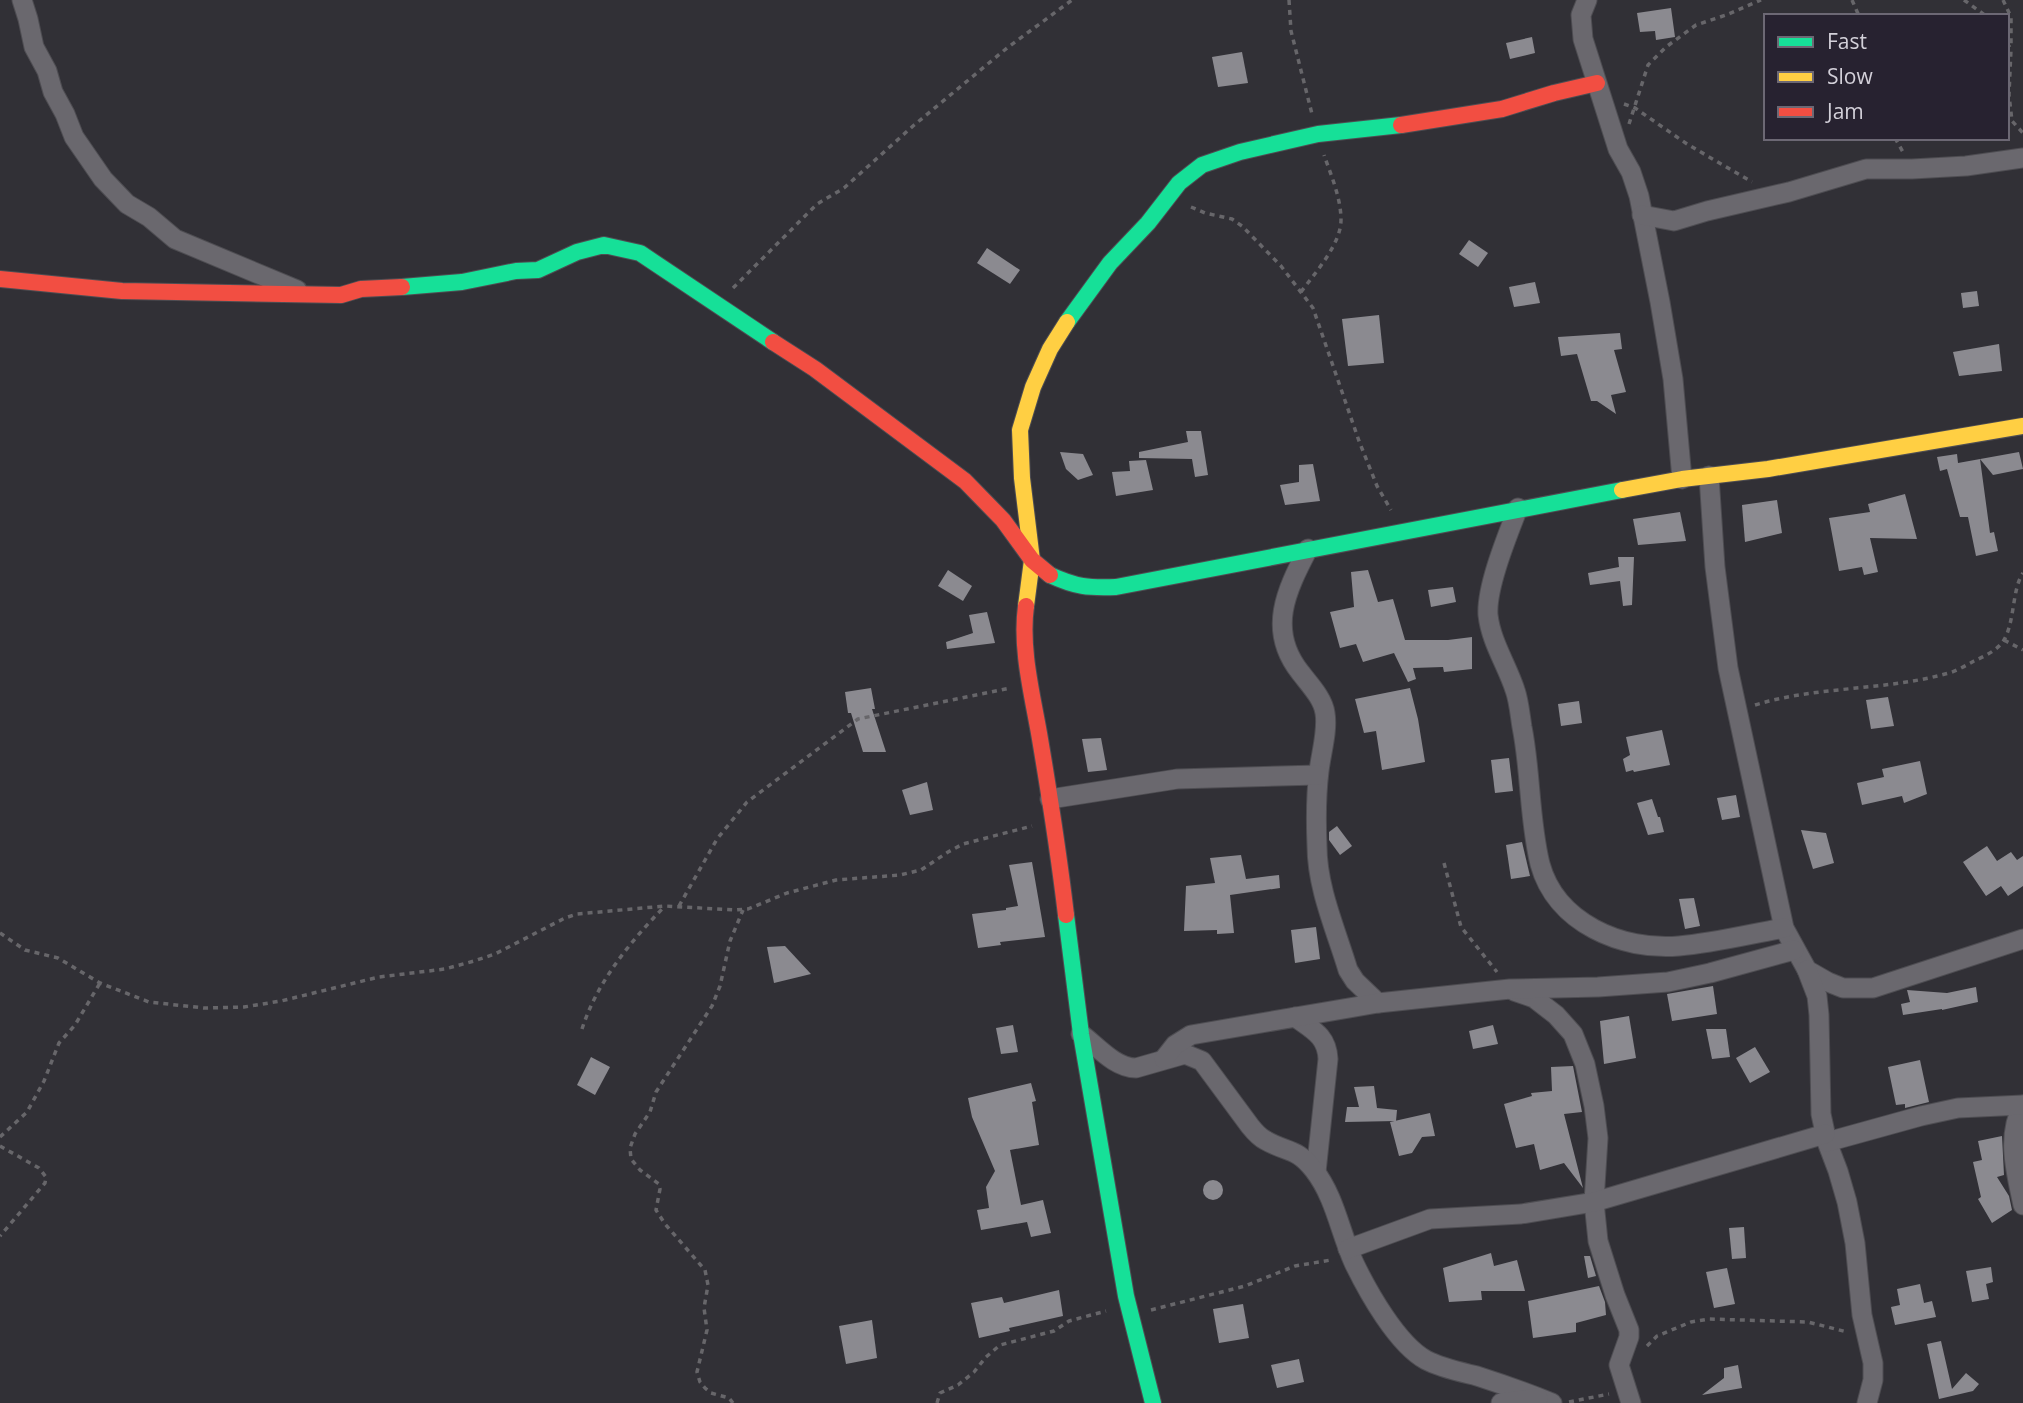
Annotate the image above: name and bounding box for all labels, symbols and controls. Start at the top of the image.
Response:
legend [1764,14,2009,140]
text: Fast [1827,27,1867,55]
text: Slow [1827,62,1873,90]
text: Jam [1825,97,1864,125]

